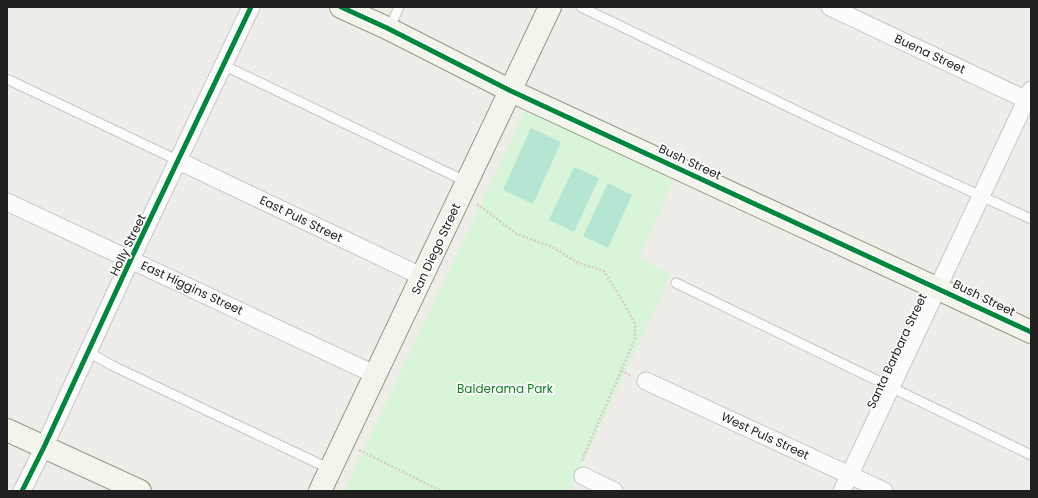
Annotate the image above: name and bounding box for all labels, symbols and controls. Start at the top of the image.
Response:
street label: Buena Street [892,30,969,77]
street label: Bush Street [656,140,724,183]
street label: East Puls Street [257,191,346,246]
street label: San Diego Street [407,200,464,297]
street label: Holly Street [105,211,150,279]
street label: East Higgins Street [138,256,246,319]
street label: Bush Street [950,275,1018,320]
street label: Santa Barbara Street [862,290,931,411]
park label: Balderama Park [457,380,554,397]
street label: West Puls Street [718,408,812,463]

